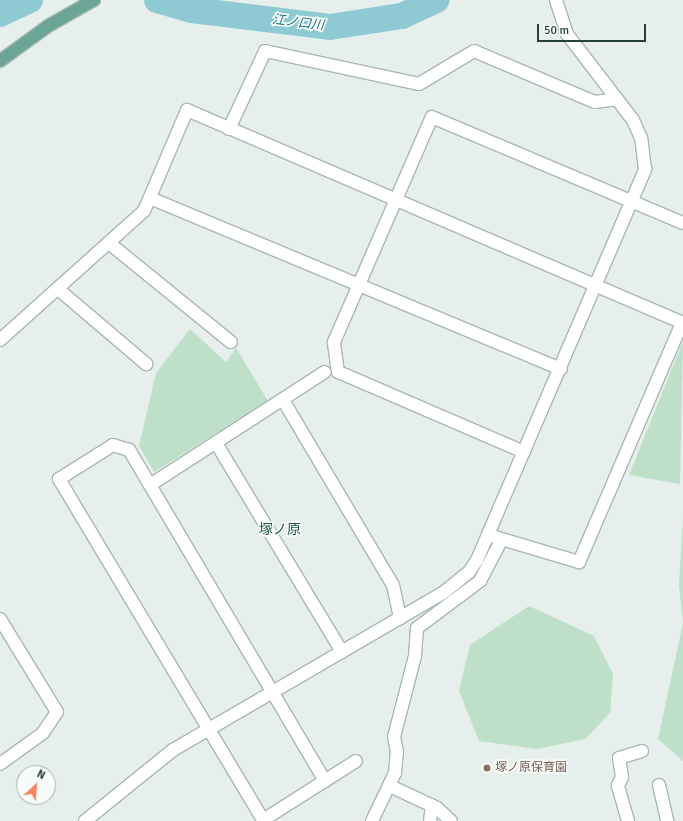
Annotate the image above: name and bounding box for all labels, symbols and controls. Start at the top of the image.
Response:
water label: 江ノ口川 [271,12,325,34]
scale bar [539,16,648,42]
text: 50 m [544,23,569,38]
district label: 塚ノ原 [259,522,301,538]
place label: 塚ノ原保育園 [495,761,567,775]
marker: 塚ノ原保育園 [482,763,492,773]
north arrow [16,765,56,805]
text: N [35,767,47,782]

